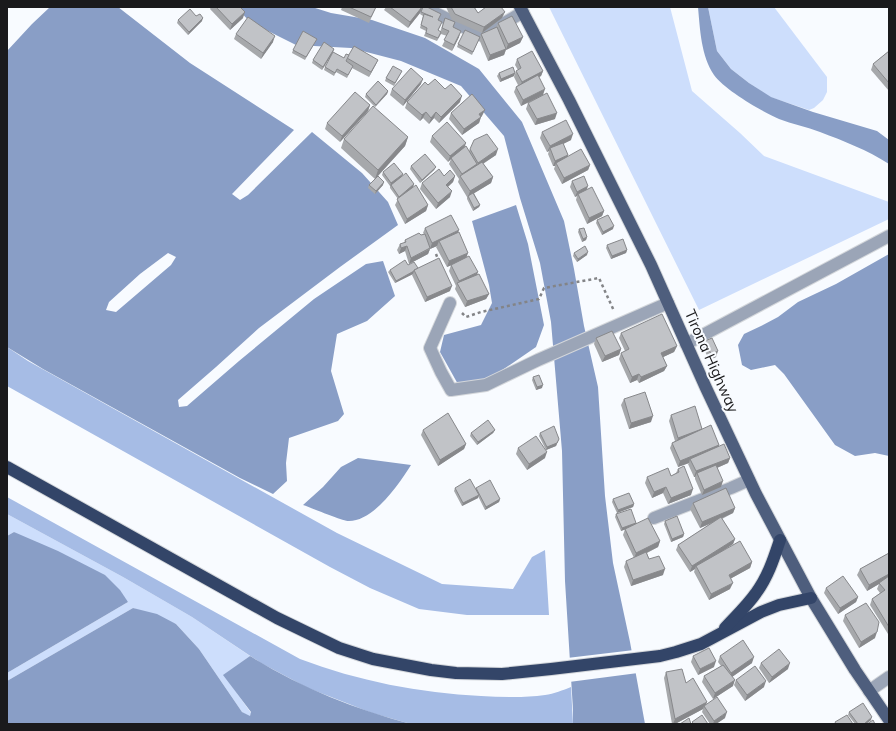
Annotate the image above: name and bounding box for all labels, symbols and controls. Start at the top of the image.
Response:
street label: Tirona Highway [681,306,743,416]

